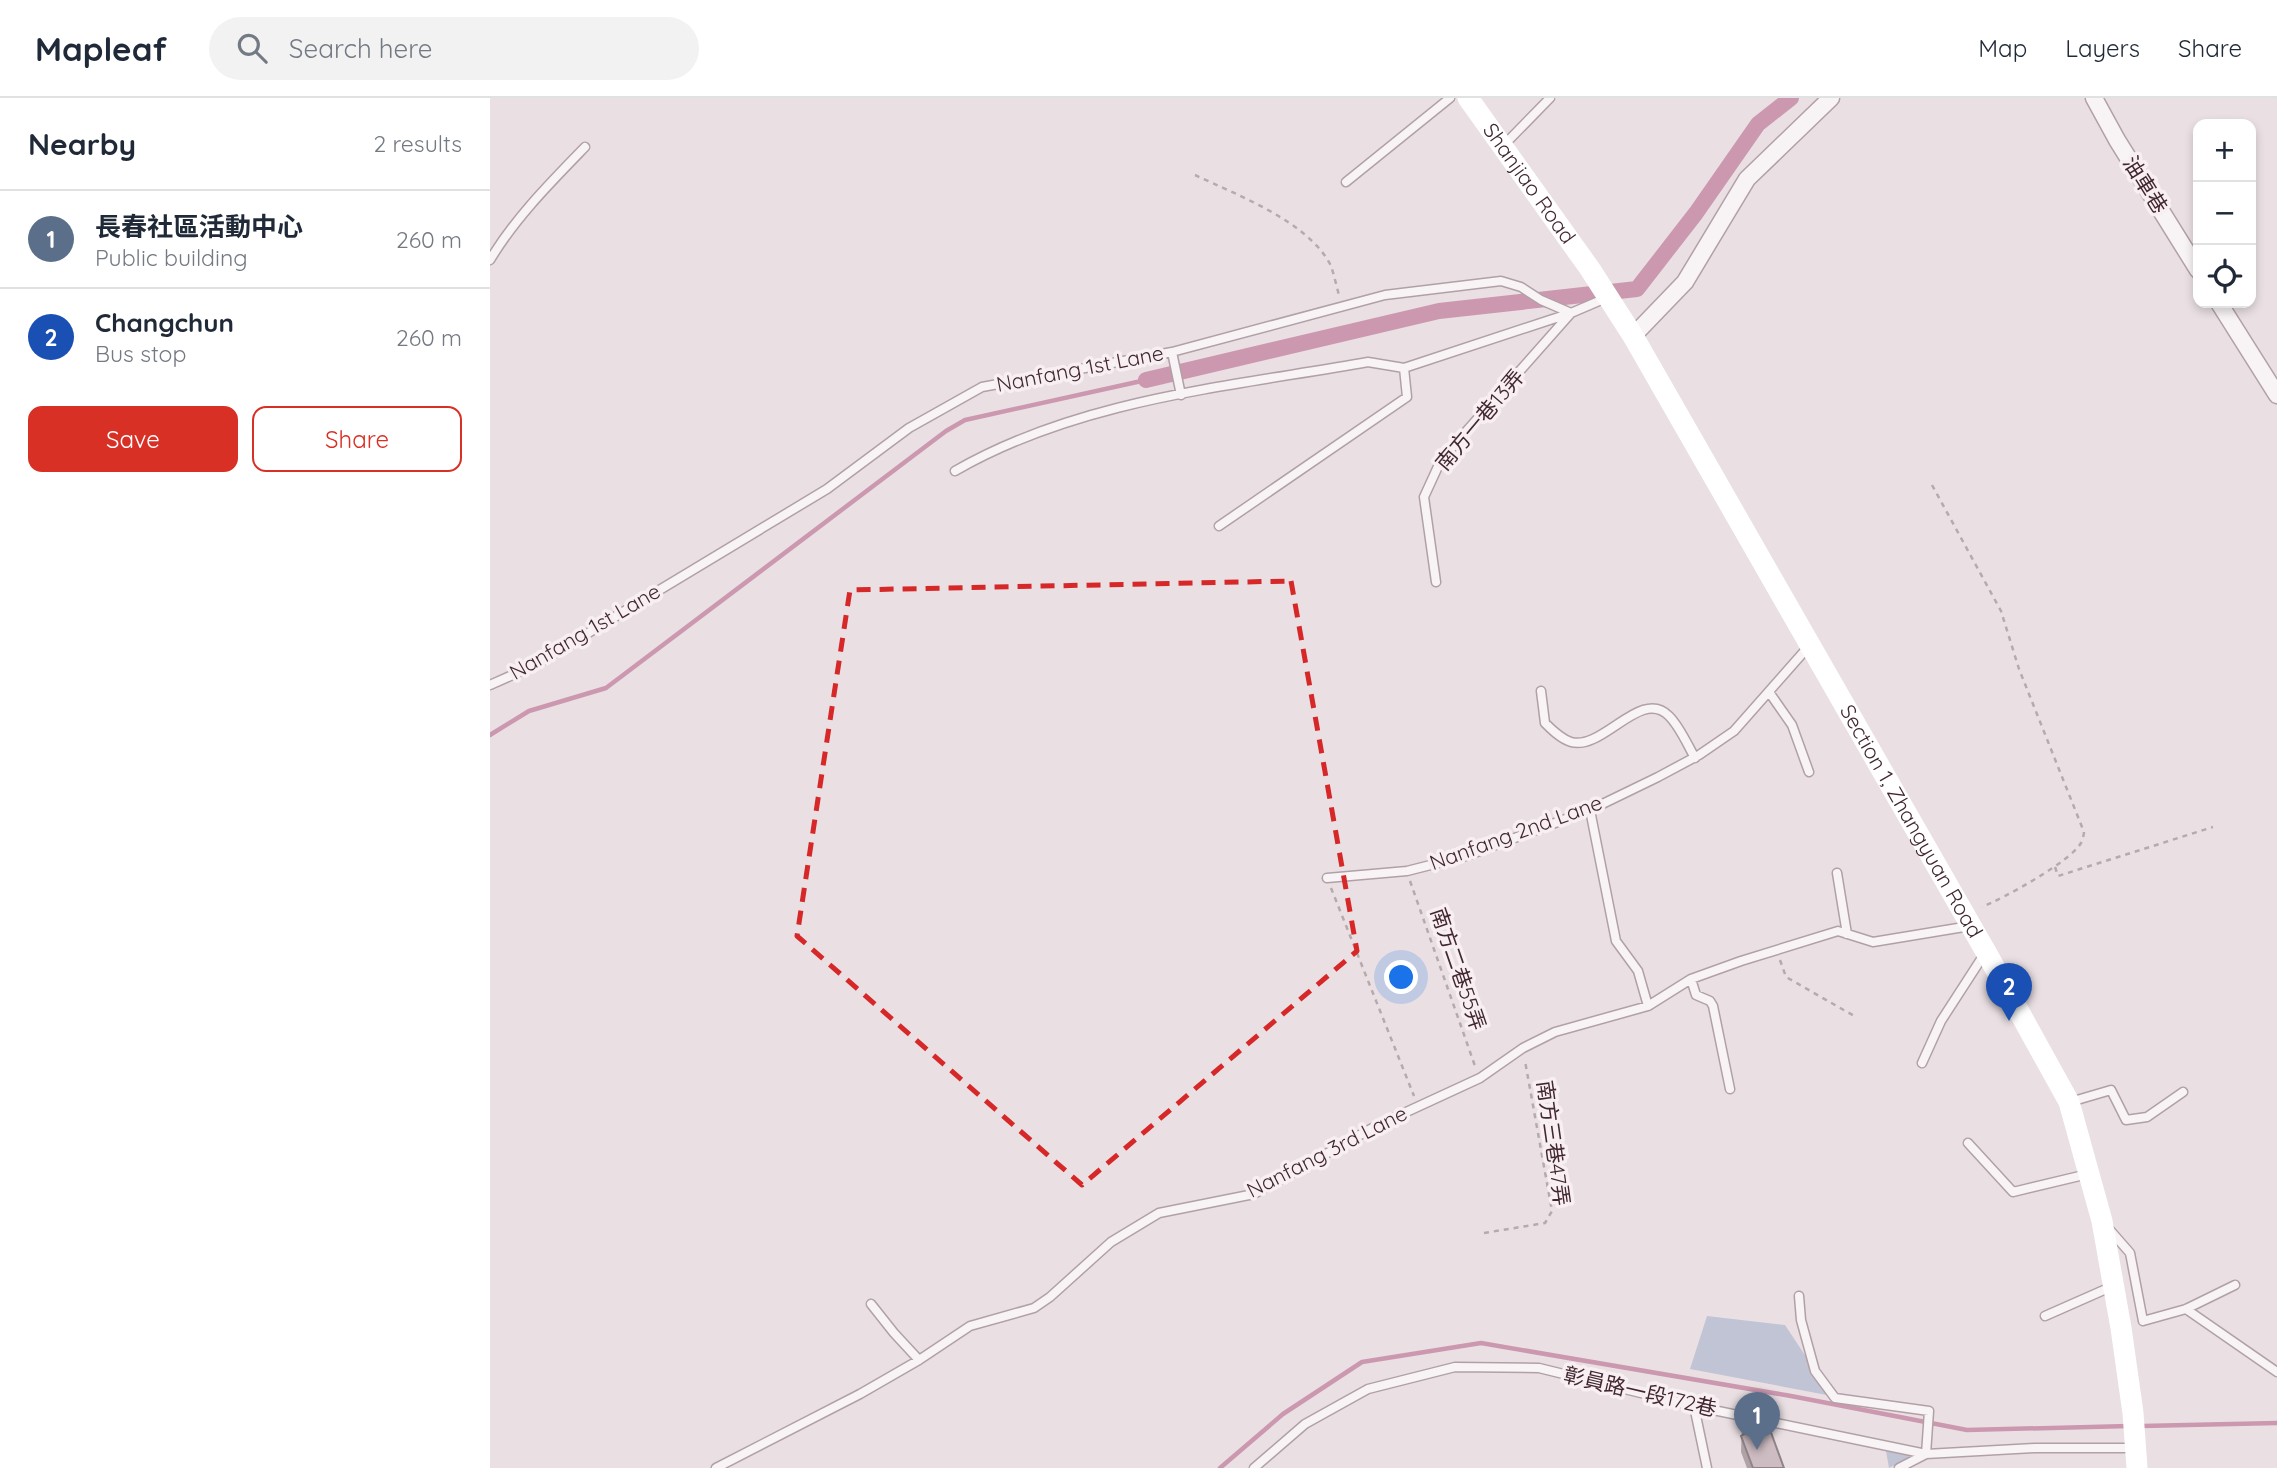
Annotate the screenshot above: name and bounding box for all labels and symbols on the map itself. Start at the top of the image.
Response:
street label: Shanjiao Road [1478,118,1582,248]
street label: 油車巷 [2118,151,2174,218]
street label: Nanfang 1st Lane [994,339,1166,397]
street label: 南方一巷13弄 [1429,364,1529,475]
street label: Nanfang 1st Lane [504,577,665,685]
street label: Section 1, Zhangyuan Road [1835,700,1989,942]
street label: Nanfang 2nd Lane [1426,789,1605,875]
street label: 南方二巷55弄 [1426,904,1492,1033]
your location [1384,960,1418,994]
pin: 2 [1986,963,2032,1021]
street label: 南方三巷47弄 [1532,1079,1576,1207]
street label: Nanfang 3rd Lane [1242,1099,1411,1203]
street label: 彰員路一段172巷 [1561,1361,1719,1421]
pin: 1 [1734,1392,1780,1450]

